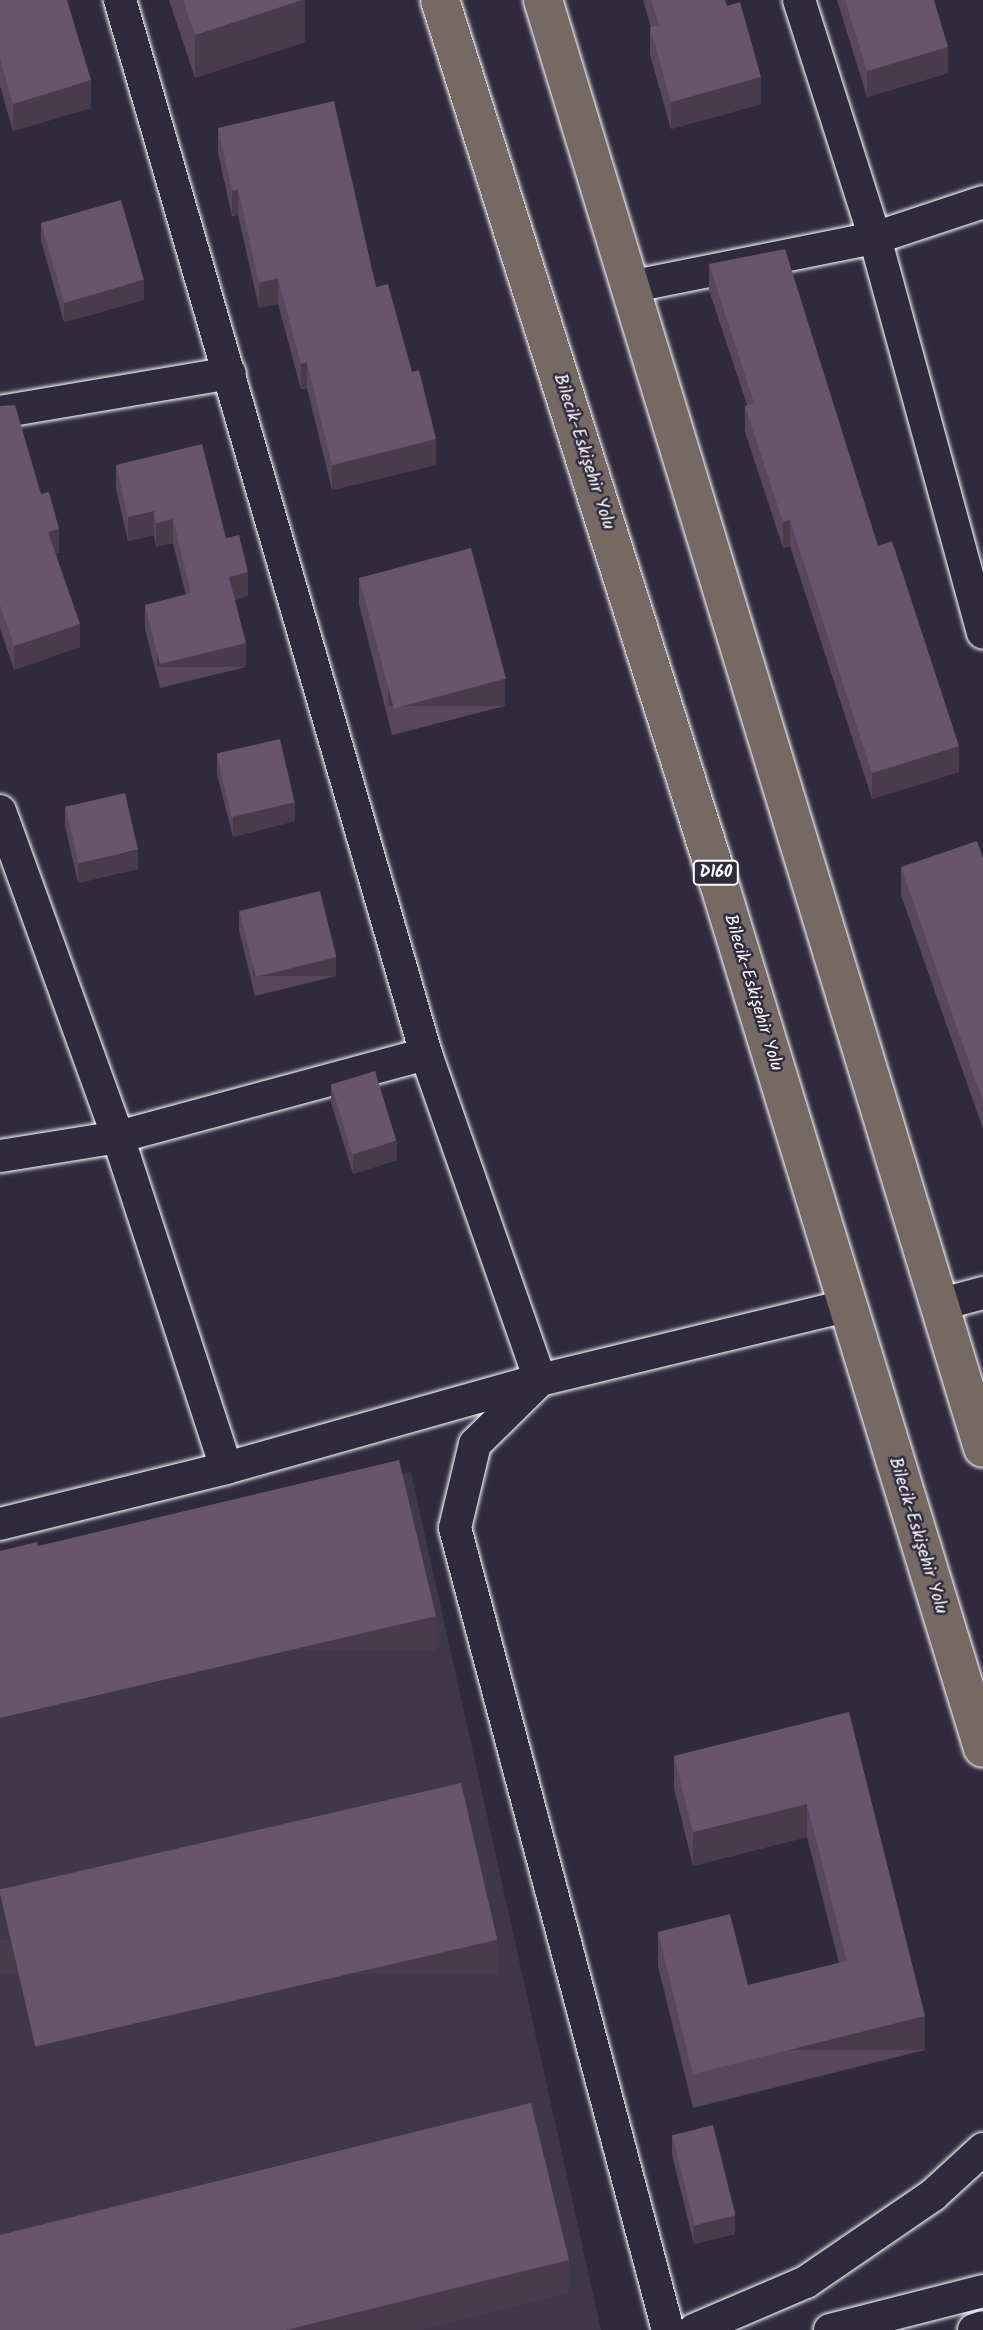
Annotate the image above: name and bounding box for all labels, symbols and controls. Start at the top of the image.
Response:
street label: Bilecik-Eskişehir Yolu [548,371,618,533]
road number: D160 [692,860,740,886]
street label: Bilecik-Eskişehir Yolu [718,912,786,1074]
street label: Bilecik-Eskişehir Yolu [883,1455,951,1617]

